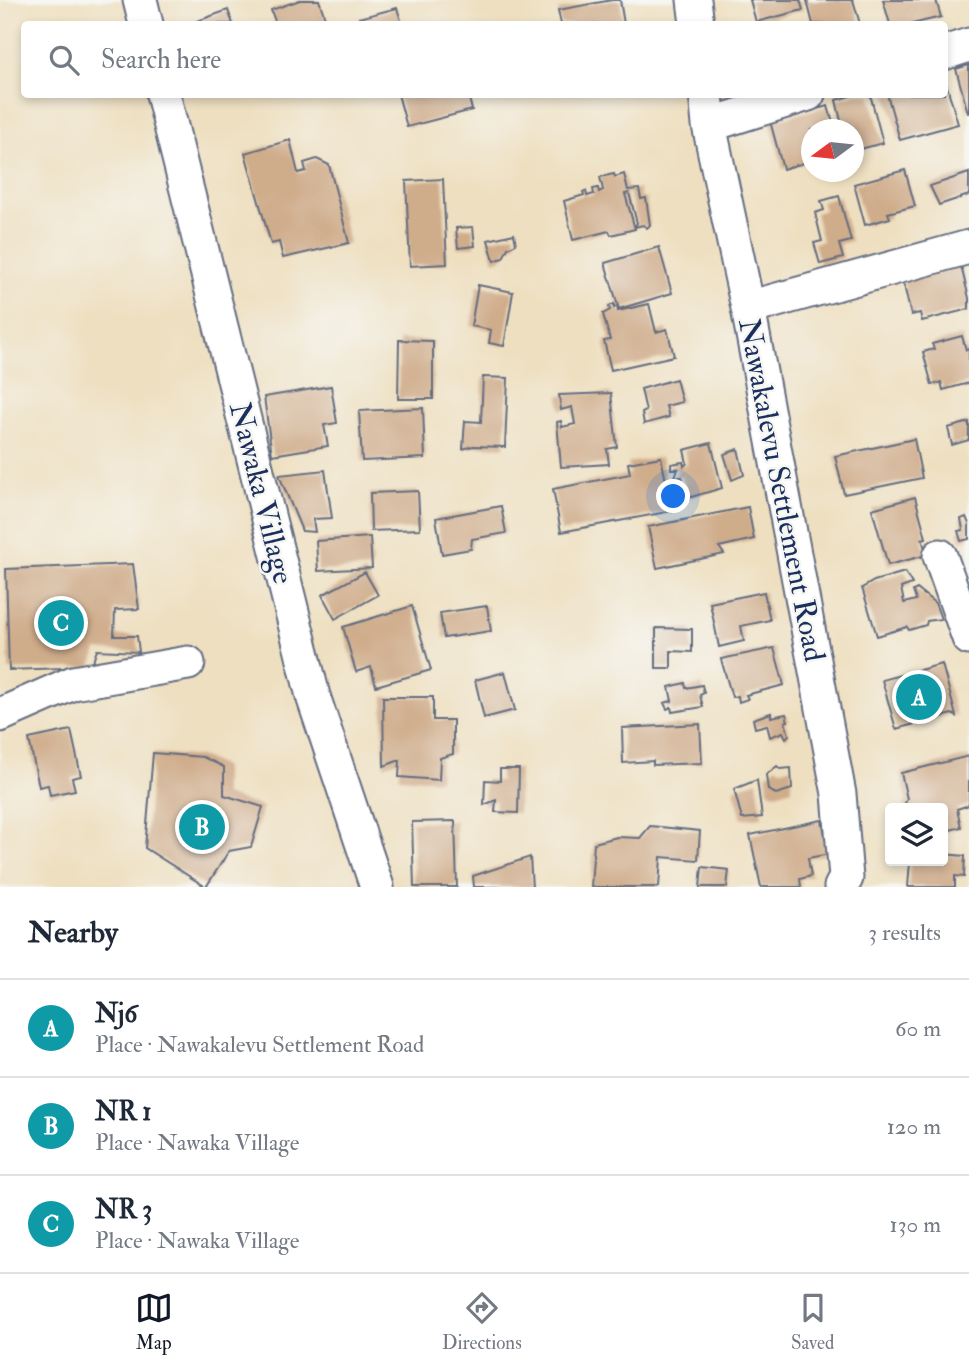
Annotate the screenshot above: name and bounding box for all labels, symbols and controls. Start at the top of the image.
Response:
search box [21,21,948,98]
icon: search [45,41,83,79]
text: Search here [101,44,221,76]
north arrow [801,119,864,182]
street label: Nawakalevu Settlement Road [730,315,833,665]
street label: Nawaka Village [221,399,302,588]
your location [656,479,690,513]
pin: C [38,597,84,649]
pin: A [896,671,942,723]
pin: B [179,801,225,853]
map controls [885,803,948,866]
button: layers [885,803,948,866]
text: Nearby [28,914,118,951]
text: 3 results [868,918,941,947]
text: Nj6 [95,998,137,1030]
text: A [44,1014,58,1043]
text: 60 m [895,1014,941,1043]
text: Place · Nawakalevu Settlement Road [95,1030,424,1059]
text: NR 1 [95,1096,152,1128]
text: B [43,1112,59,1141]
text: 120 m [887,1112,941,1141]
text: Place · Nawaka Village [95,1128,299,1157]
text: NR 3 [95,1194,152,1226]
text: C [43,1210,59,1239]
text: 130 m [889,1210,941,1239]
text: Place · Nawaka Village [95,1226,299,1255]
tab: Map [135,1289,173,1355]
tab: Directions [442,1289,522,1355]
tab: Saved [791,1289,834,1355]

